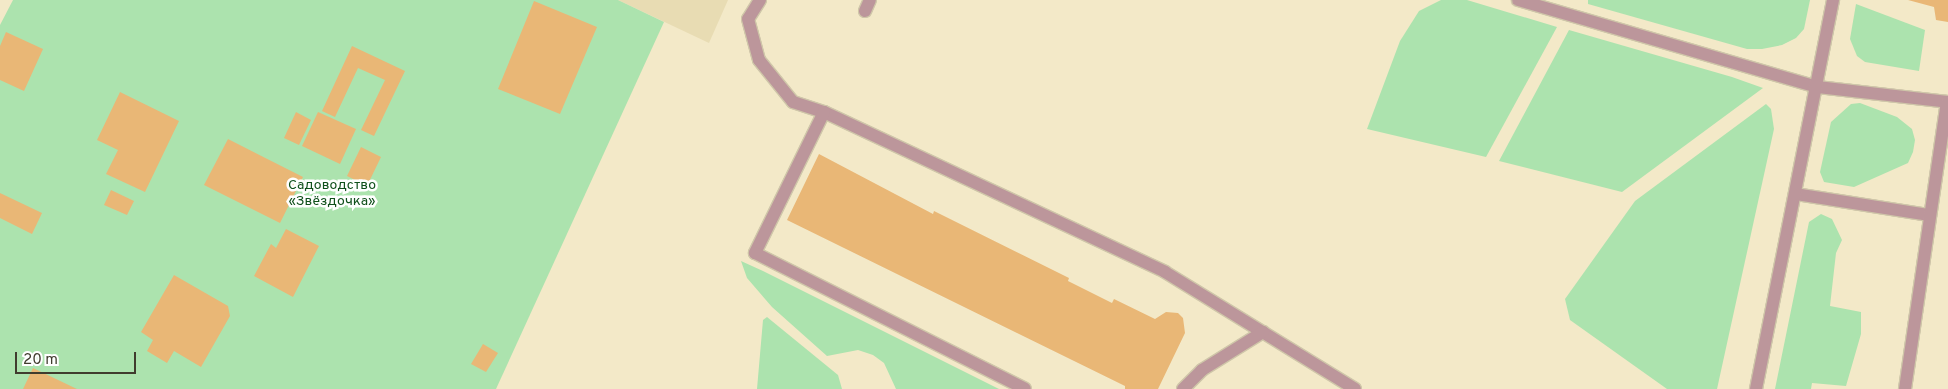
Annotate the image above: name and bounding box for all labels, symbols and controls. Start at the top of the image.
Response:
park label: Садоводство «Звёздочка» [288,178,376,210]
scale bar [18,342,139,374]
text: 20 m [23,351,58,370]

